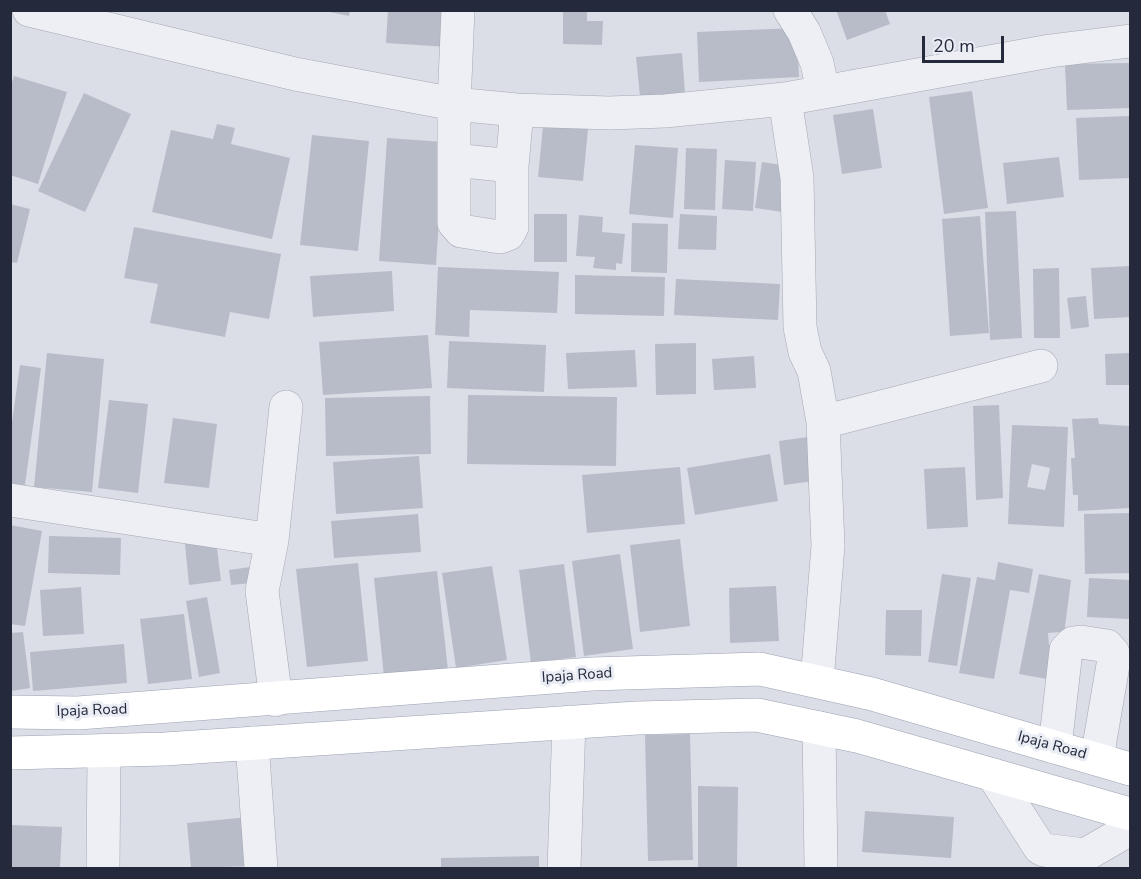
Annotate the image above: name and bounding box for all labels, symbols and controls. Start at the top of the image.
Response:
scale bar [925,24,1008,62]
text: 20 m [933,34,975,58]
street label: Ipaja Road [541,665,613,687]
street label: Ipaja Road [56,701,128,721]
street label: Ipaja Road [1015,728,1089,764]

